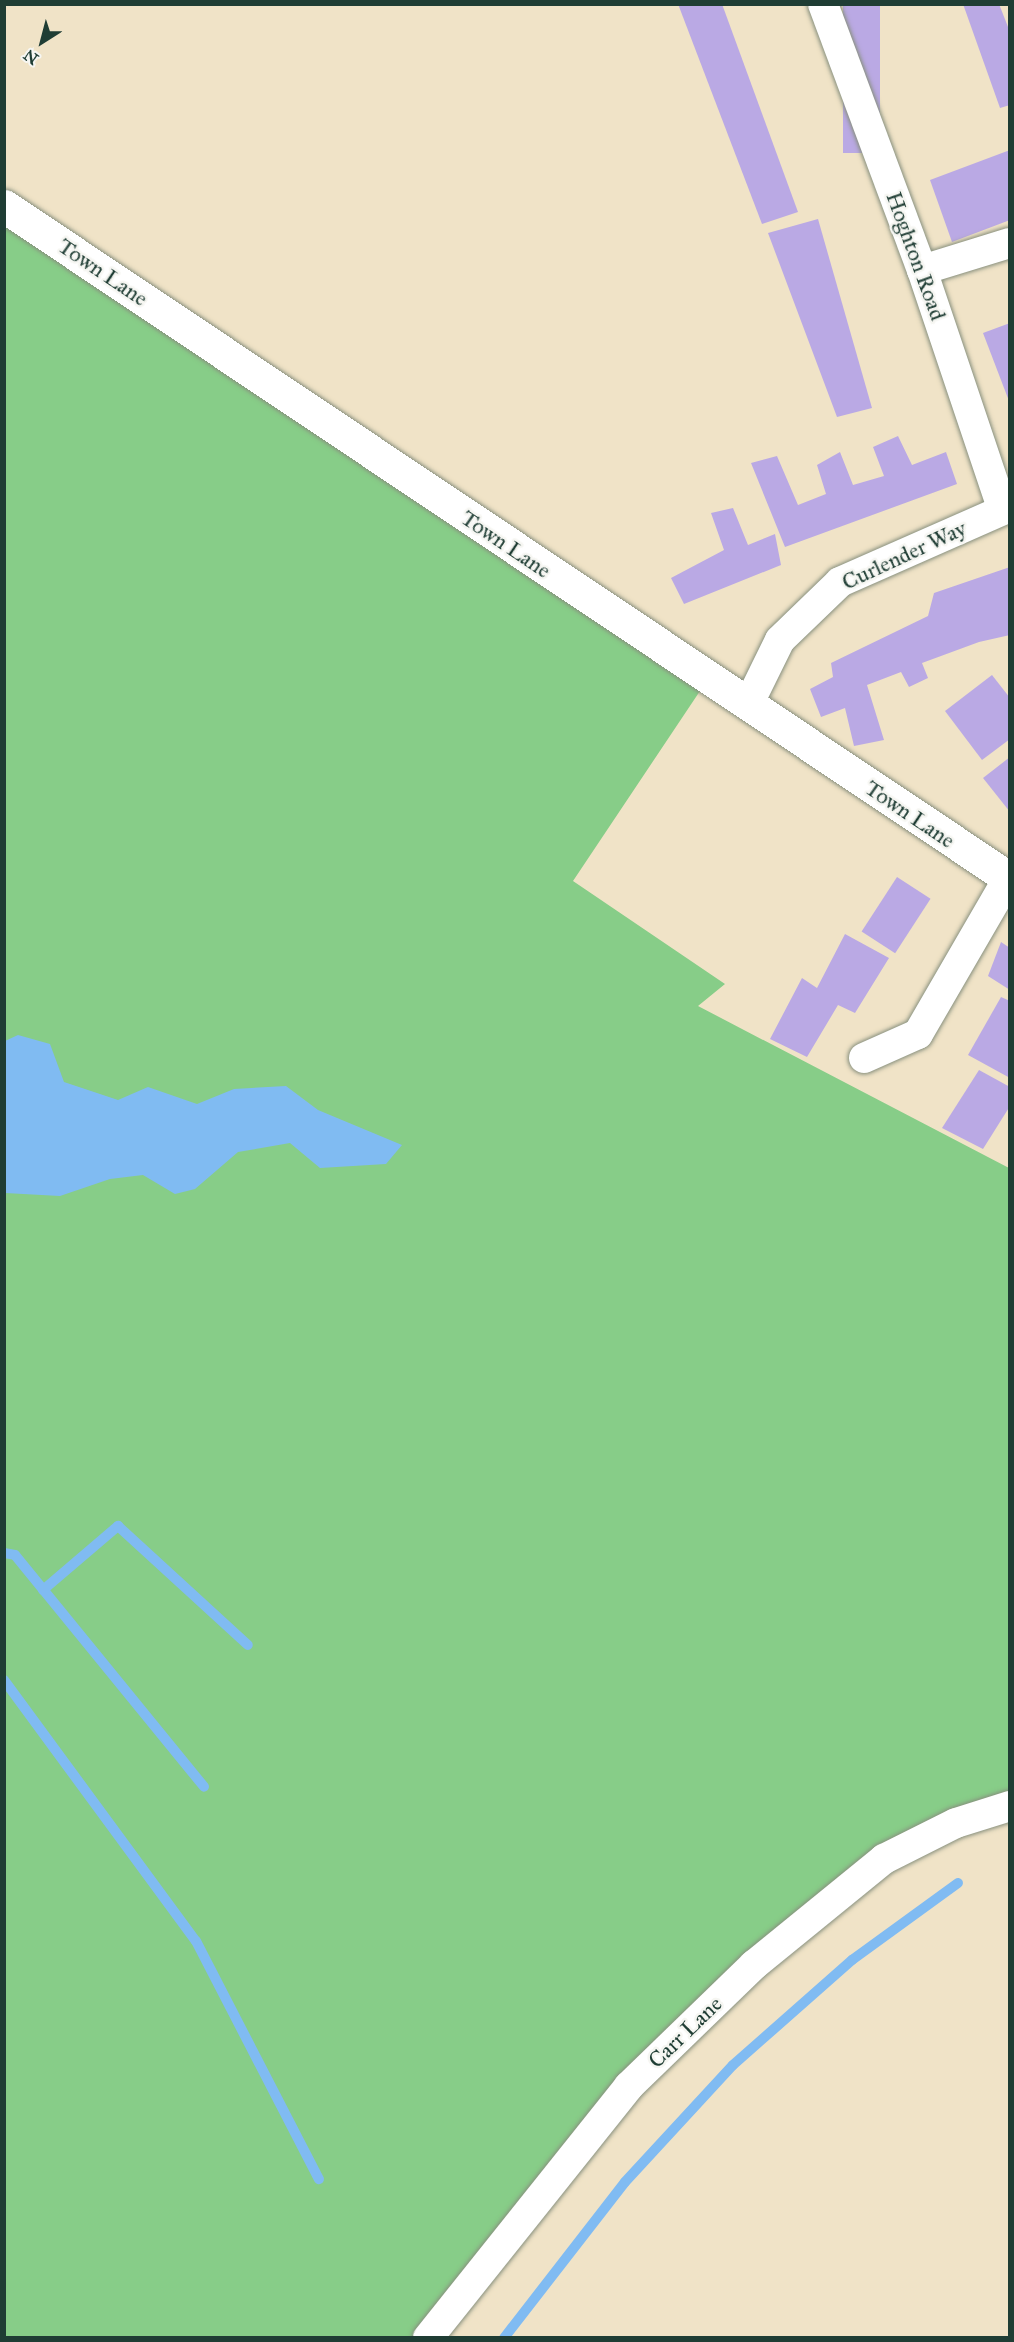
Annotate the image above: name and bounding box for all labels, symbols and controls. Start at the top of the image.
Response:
north arrow [12,12,72,72]
text: N [20,45,42,69]
street label: Hoghton Road [881,188,951,324]
street label: Town Lane [53,233,153,311]
street label: Town Lane [456,505,556,583]
street label: Curlender Way [838,515,970,595]
street label: Town Lane [860,775,960,853]
street label: Carr Lane [643,1991,727,2073]

